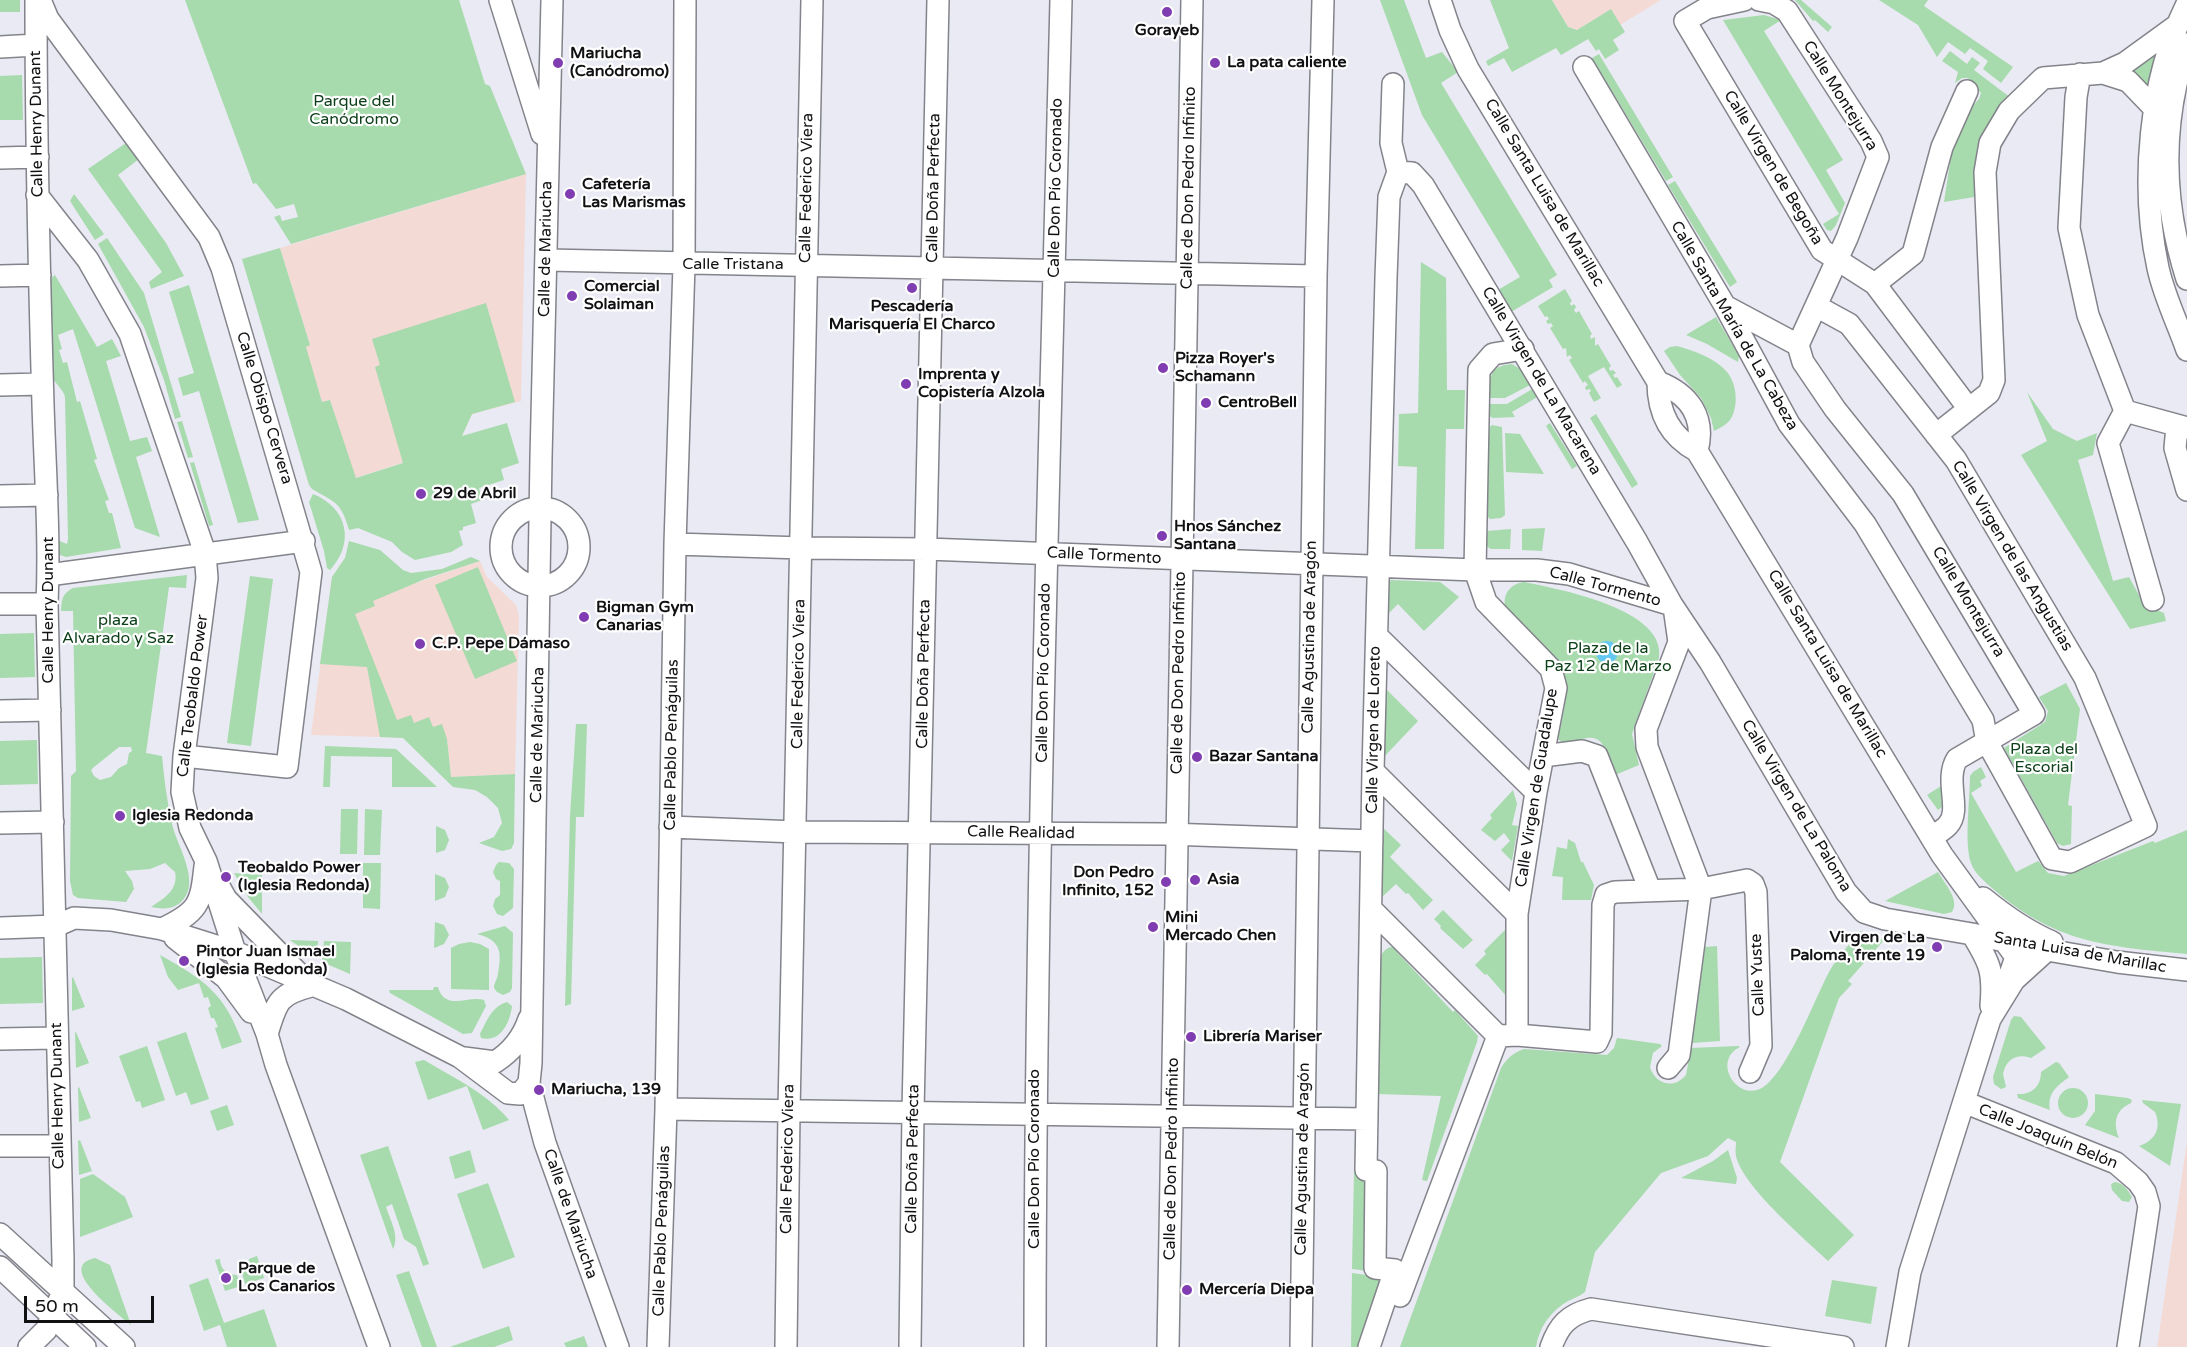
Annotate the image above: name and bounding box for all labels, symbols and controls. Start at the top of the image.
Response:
marker: Gorayeb [1160,5,1174,19]
place label: Gorayeb [1135,21,1199,41]
street label: Calle Montejurra [1798,38,1882,154]
place label: Mariucha (Canódromo) [570,44,669,82]
street label: Calle Henry Dunant [26,50,48,198]
place label: La pata caliente [1227,53,1347,73]
marker: Mariucha (Canódromo) [551,56,565,70]
marker: La pata caliente [1208,56,1222,70]
street label: Calle de Don Pedro Infinito [1178,86,1200,290]
street label: Calle Virgen de Begoña [1719,87,1827,249]
park label: Parque del Canódromo [309,92,399,130]
street label: Calle Santa Luisa de Marillac [1480,95,1608,291]
street label: Calle Don Pío Coronado [1045,98,1067,278]
street label: Calle Federico Viera [796,113,818,263]
street label: Calle Doña Perfecta [923,113,945,263]
place label: Cafetería Las Marismas [582,175,686,213]
street label: Calle de Mariucha [535,181,557,317]
marker: Cafetería Las Marismas [563,187,577,201]
street label: Calle Santa María de La Cabeza [1666,218,1802,434]
street label: Calle Tristana [682,255,784,275]
place label: Comercial Solaiman [584,277,660,315]
marker: Pescadería Marisquería El Charco [905,281,919,295]
street label: Calle Virgen de La Macarena [1477,283,1605,479]
marker: Comercial Solaiman [565,289,579,303]
place label: Pescadería Marisquería El Charco [829,297,995,335]
street label: Calle Obispo Cervera [232,329,296,487]
place label: Pizza Royer's Schamann [1175,349,1275,387]
marker: Pizza Royer's Schamann [1156,361,1170,375]
place label: Imprenta y Copistería Alzola [918,365,1045,403]
marker: Imprenta y Copistería Alzola [899,377,913,391]
place label: CentroBell [1218,393,1297,413]
marker: CentroBell [1199,396,1213,410]
street label: Calle Virgen de las Angustias [1947,457,2077,655]
place label: 29 de Abril [433,484,517,504]
marker: 29 de Abril [414,487,428,501]
place label: Hnos Sánchez Santana [1174,517,1281,555]
marker: Hnos Sánchez Santana [1155,529,1169,543]
street label: Calle Henry Dunant [39,537,59,683]
street label: Calle Agustina de Aragón [1299,540,1321,734]
street label: Calle Tormento [1046,543,1162,569]
street label: Calle Montejurra [1927,543,2009,661]
street label: Calle Tormento [1547,563,1663,611]
street label: Calle Santa Luisa de Marillac [1763,566,1891,762]
street label: Calle de Don Pedro Infinito [1168,571,1190,775]
street label: Calle Don Pío Coronado [1033,583,1055,763]
place label: Bigman Gym Canarias [596,598,694,636]
street label: Calle Federico Viera [788,599,810,749]
street label: Calle Doña Perfecta [913,599,935,749]
marker: Bigman Gym Canarias [577,610,591,624]
park label: plaza Alvarado y Saz [62,611,174,649]
street label: Calle Teobaldo Power [173,614,213,778]
place label: C.P. Pepe Dámaso [432,634,570,654]
marker: C.P. Pepe Dámaso [413,637,427,651]
park label: Plaza de la Paz 12 de Marzo [1544,639,1672,677]
street label: Calle Virgen de Loreto [1363,646,1385,814]
street label: Calle Pablo Penáguilas [661,659,683,831]
street label: Calle de Mariucha [527,667,549,803]
street label: Calle Virgen de Guadalupe [1512,687,1562,889]
street label: Calle Virgen de La Paloma [1737,716,1855,896]
park label: Plaza del Escorial [2010,740,2078,778]
place label: Bazar Santana [1209,747,1319,767]
marker: Bazar Santana [1190,750,1204,764]
place label: Iglesia Redonda [132,806,253,826]
marker: Iglesia Redonda [113,809,127,823]
street label: Calle Realidad [967,822,1075,844]
place label: Teobaldo Power (Iglesia Redonda) [238,858,369,896]
place label: Don Pedro Infinito, 152 [1062,863,1154,901]
marker: Teobaldo Power (Iglesia Redonda) [219,870,233,884]
place label: Asia [1207,870,1240,890]
marker: Asia [1188,873,1202,887]
marker: Don Pedro Infinito, 152 [1159,875,1173,889]
place label: Mini Mercado Chen [1165,908,1276,946]
marker: Mini Mercado Chen [1146,920,1160,934]
place label: Virgen de La Paloma, frente 19 [1790,928,1925,966]
street label: Santa Luisa de Marillac [1992,928,2168,978]
street label: Calle Yuste [1747,933,1769,1017]
marker: Virgen de La Paloma, frente 19 [1930,940,1944,954]
place label: Pintor Juan Ismael (Iglesia Redonda) [196,942,335,980]
marker: Pintor Juan Ismael (Iglesia Redonda) [177,954,191,968]
street label: Calle Henry Dunant [47,1022,69,1170]
place label: Librería Mariser [1203,1027,1322,1047]
marker: Librería Mariser [1184,1030,1198,1044]
street label: Calle de Don Pedro Infinito [1161,1057,1183,1261]
street label: Calle Agustina de Aragón [1292,1062,1314,1256]
street label: Calle Don Pío Coronado [1025,1069,1045,1249]
place label: Mariucha, 139 [551,1080,661,1100]
marker: Mariucha, 139 [532,1083,546,1097]
street label: Calle Federico Viera [777,1084,799,1234]
street label: Calle Doña Perfecta [902,1084,924,1234]
street label: Calle Joaquín Belón [1975,1100,2121,1174]
street label: Calle Pablo Penáguilas [649,1145,675,1317]
street label: Calle de Mariucha [539,1146,601,1282]
place label: Parque de Los Canarios [238,1259,335,1297]
marker: Parque de Los Canarios [219,1271,233,1285]
place label: Mercería Diepa [1199,1280,1314,1300]
marker: Mercería Diepa [1180,1283,1194,1297]
scale bar [27,1284,158,1322]
text: 50 m [35,1295,79,1317]

